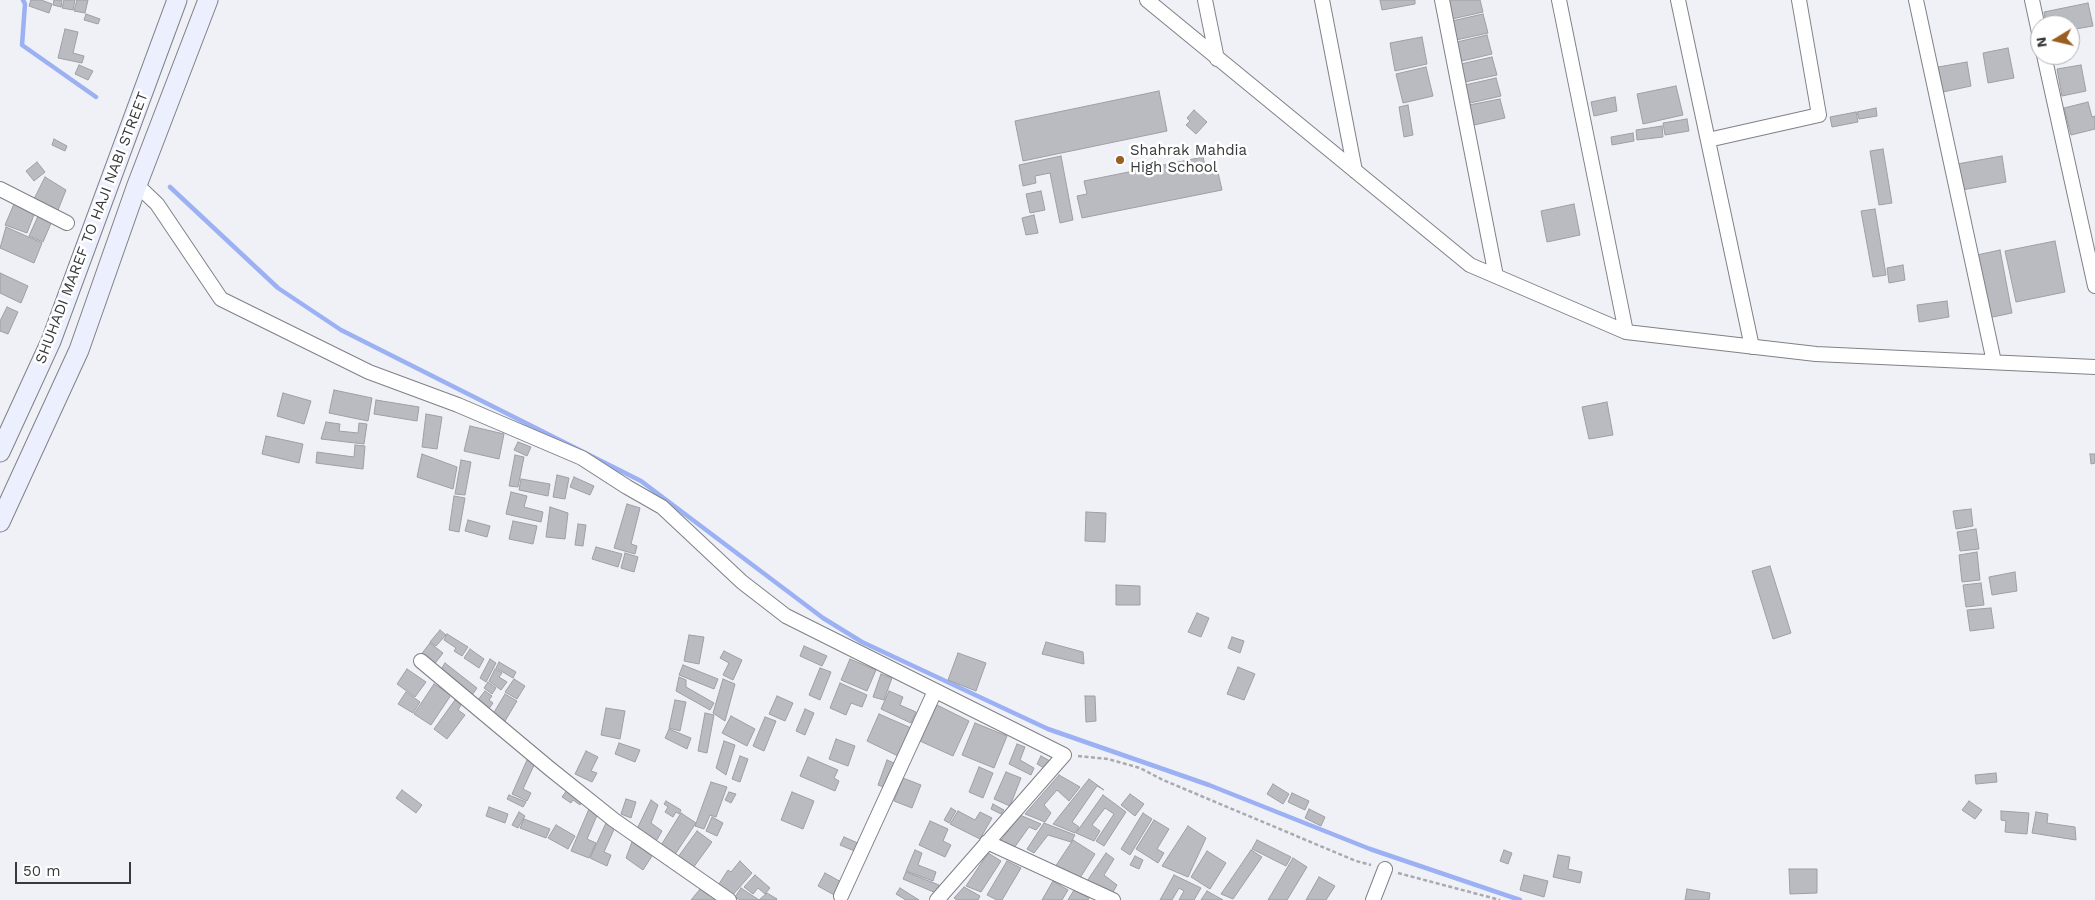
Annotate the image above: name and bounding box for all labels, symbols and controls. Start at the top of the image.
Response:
north arrow [2030,15,2080,65]
text: N [2032,36,2050,49]
street label: SHUHADI MAREF TO HAJI NABI STREET [32,90,152,366]
place label: Shahrak Mahdia High School [1130,142,1247,177]
marker: Shahrak Mahdia High School [1114,154,1126,166]
scale bar [18,852,134,884]
text: 50 m [23,862,60,880]

